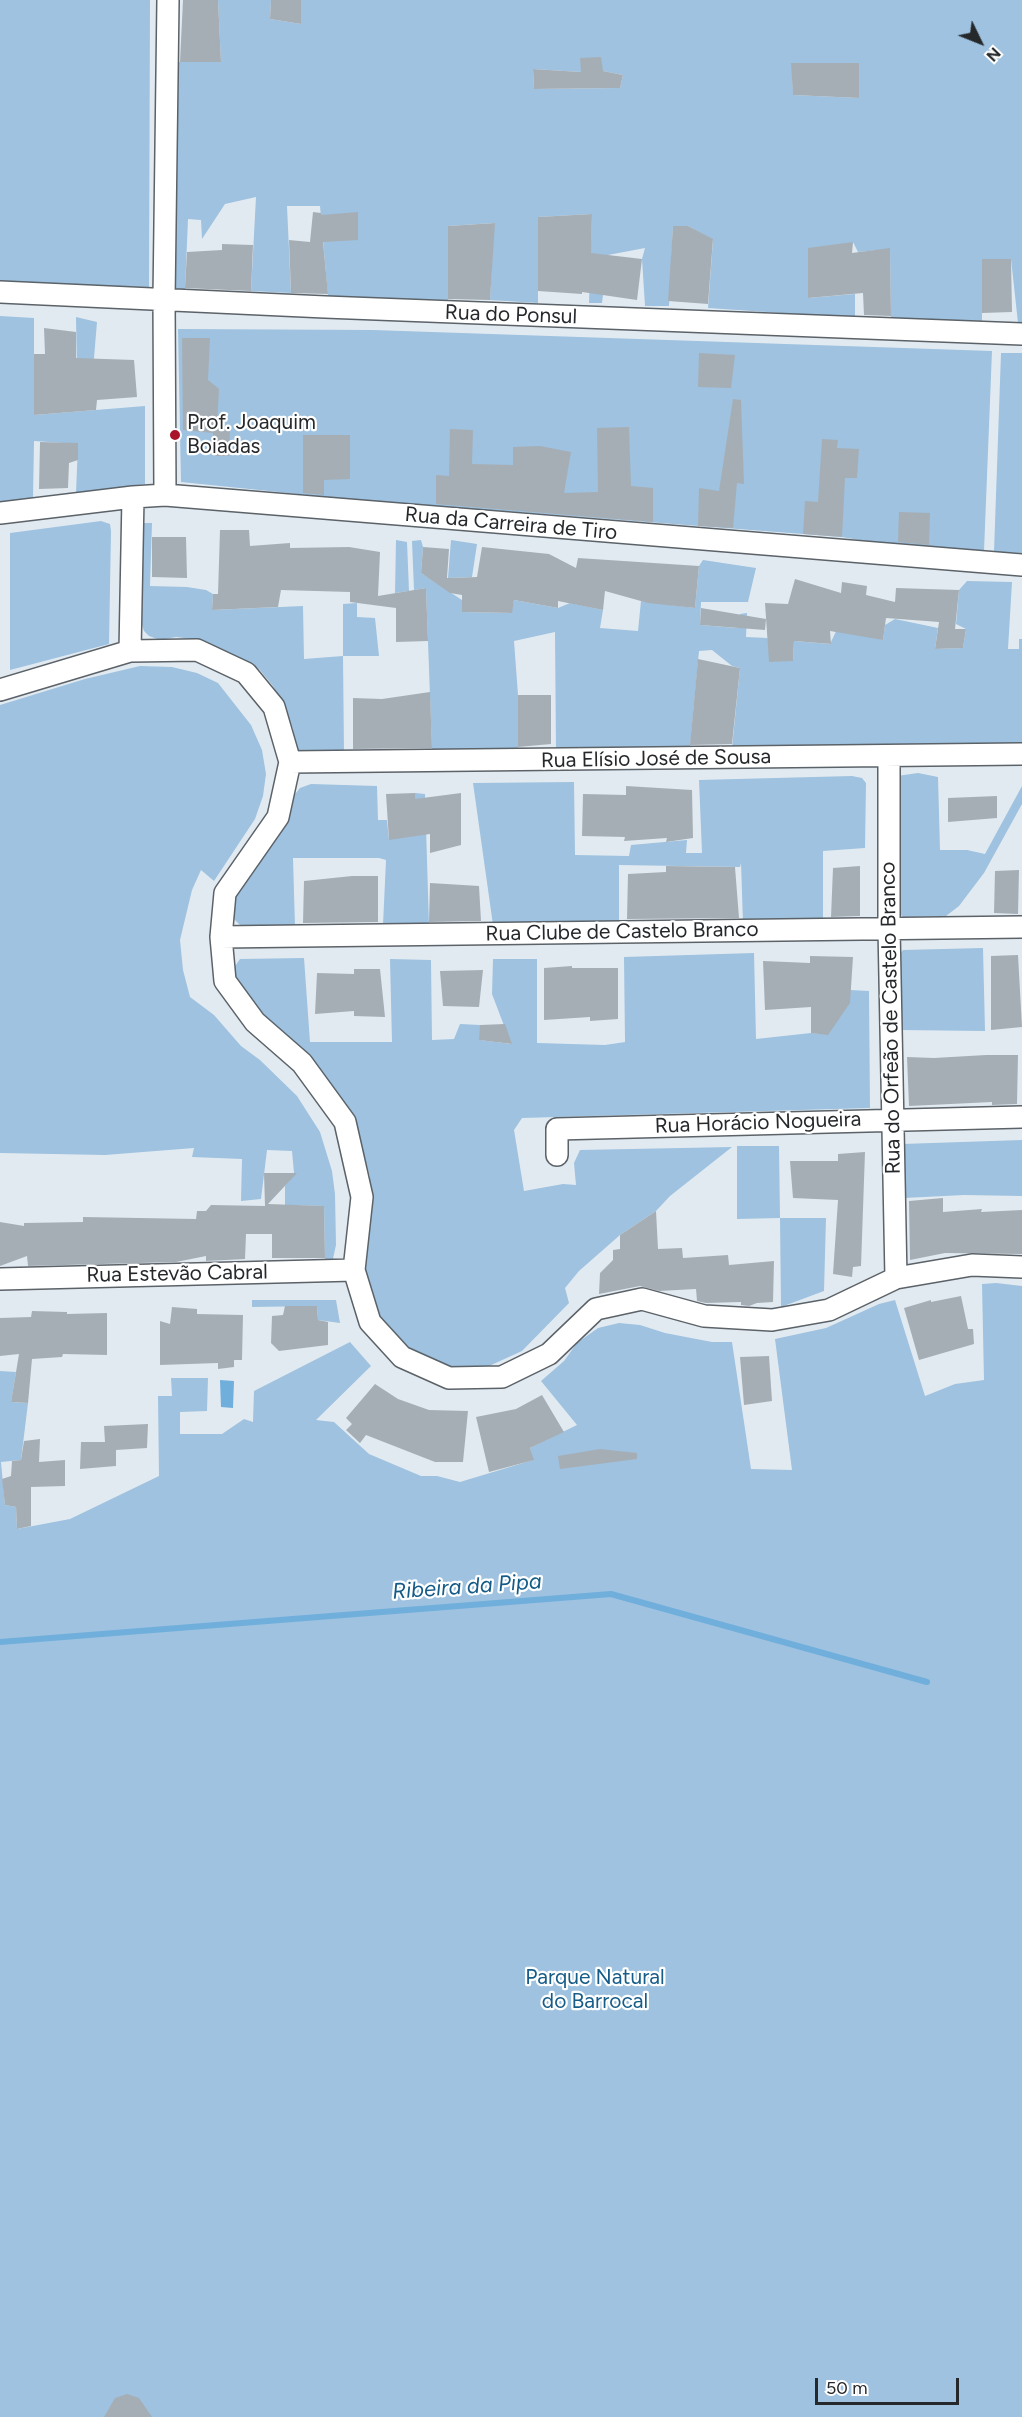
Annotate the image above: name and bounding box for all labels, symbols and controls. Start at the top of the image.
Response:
north arrow [950,12,1010,72]
text: N [982,44,1005,66]
street label: Rua do Ponsul [444,300,578,330]
place label: Prof. Joaquim Boiadas [187,410,316,460]
marker: Prof. Joaquim Boiadas [168,428,182,442]
street label: Rua da Carreira de Tiro [404,502,618,546]
street label: Rua Elísio José de Sousa [541,744,771,774]
street label: Rua do Orfeão de Castelo Branco [876,861,906,1175]
street label: Rua Clube de Castelo Branco [485,917,759,947]
street label: Rua Horácio Nogueira [654,1107,862,1139]
street label: Rua Estevão Cabral [86,1260,268,1288]
water label: Ribeira da Pipa [391,1569,543,1605]
park label: Parque Natural do Barrocal [525,1965,665,2015]
scale bar [818,2366,962,2404]
text: 50 m [826,2377,868,2399]

